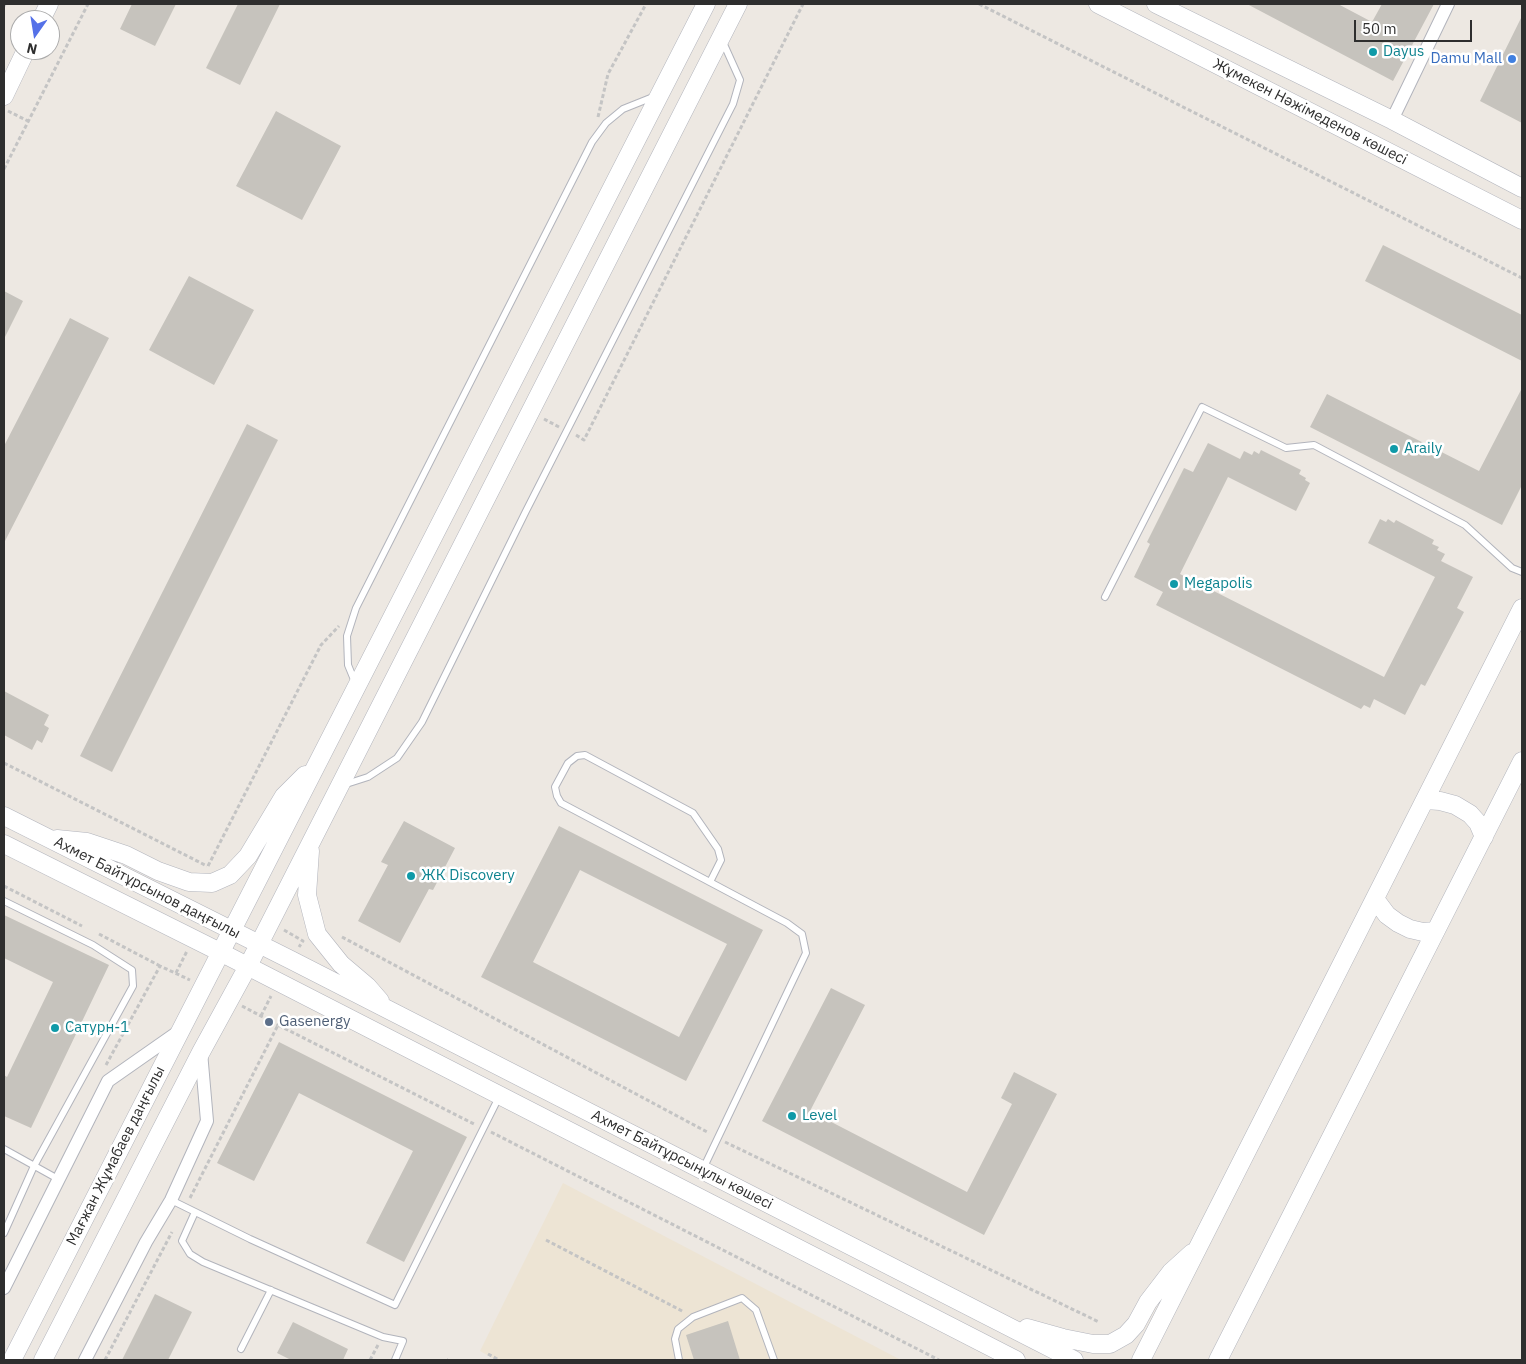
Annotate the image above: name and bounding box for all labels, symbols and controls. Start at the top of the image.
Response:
north arrow [10,10,60,60]
scale bar [1356,10,1474,42]
text: 50 m [1362,19,1397,38]
text: N [25,39,39,59]
place label: Dayus [1383,43,1424,61]
marker: Dayus [1367,46,1379,58]
place label: Damu Mall [1430,50,1502,68]
marker: Damu Mall [1506,53,1518,65]
street label: Жұмекен Нәжімеденов көшесі [1210,55,1410,169]
place label: Araily [1404,440,1442,458]
marker: Araily [1388,443,1400,455]
place label: Megapolis [1184,575,1253,593]
marker: Megapolis [1168,578,1180,590]
street label: Ахмет Байтұрсынов даңғылы [51,833,243,943]
place label: ЖК Discovery [421,867,515,885]
marker: ЖК Discovery [405,870,417,882]
place label: Gasenergy [279,1013,350,1031]
marker: Gasenergy [263,1016,275,1028]
place label: Сатурн-1 [65,1019,129,1037]
marker: Сатурн-1 [49,1022,61,1034]
street label: Мағжан Жұмабаев даңғылы [63,1063,169,1249]
street label: Ахмет Байтұрсынұлы көшесі [588,1106,776,1214]
place label: Level [802,1107,837,1125]
marker: Level [786,1110,798,1122]

